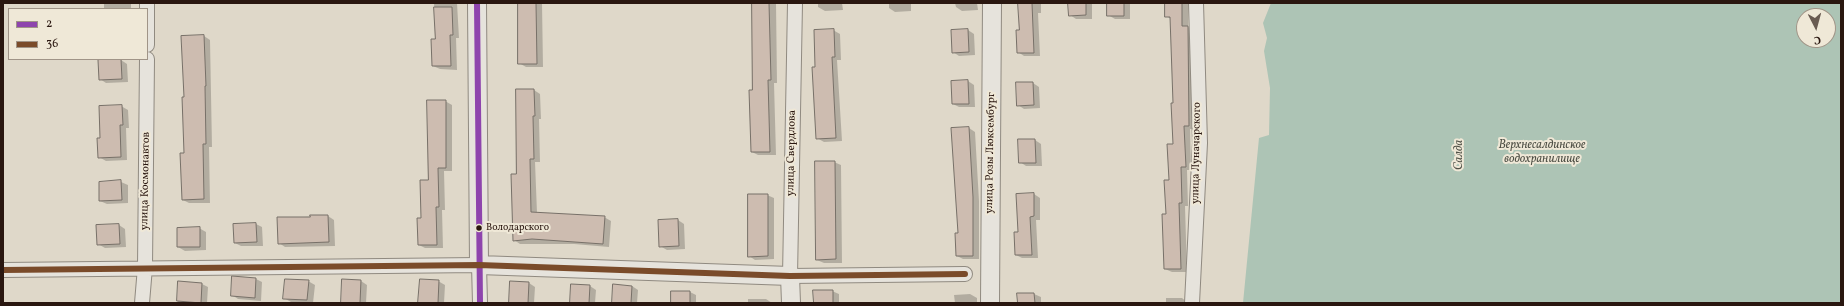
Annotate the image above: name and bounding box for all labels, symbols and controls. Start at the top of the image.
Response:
legend [8,8,148,60]
north arrow [1796,8,1836,48]
text: 2 [46,16,52,32]
text: С [1813,32,1822,47]
text: 36 [46,36,58,52]
street label: улица Розы Люксембург [983,92,999,214]
street label: улица Луначарского [1190,102,1204,204]
street label: улица Свердлова [785,110,799,196]
street label: улица Космонавтов [139,132,153,230]
water label: Верхнесалдинское водохранилище [1499,139,1585,167]
water label: Салда [1453,140,1467,170]
place label: Володарского [486,222,549,234]
marker: Володарского [474,223,484,233]

